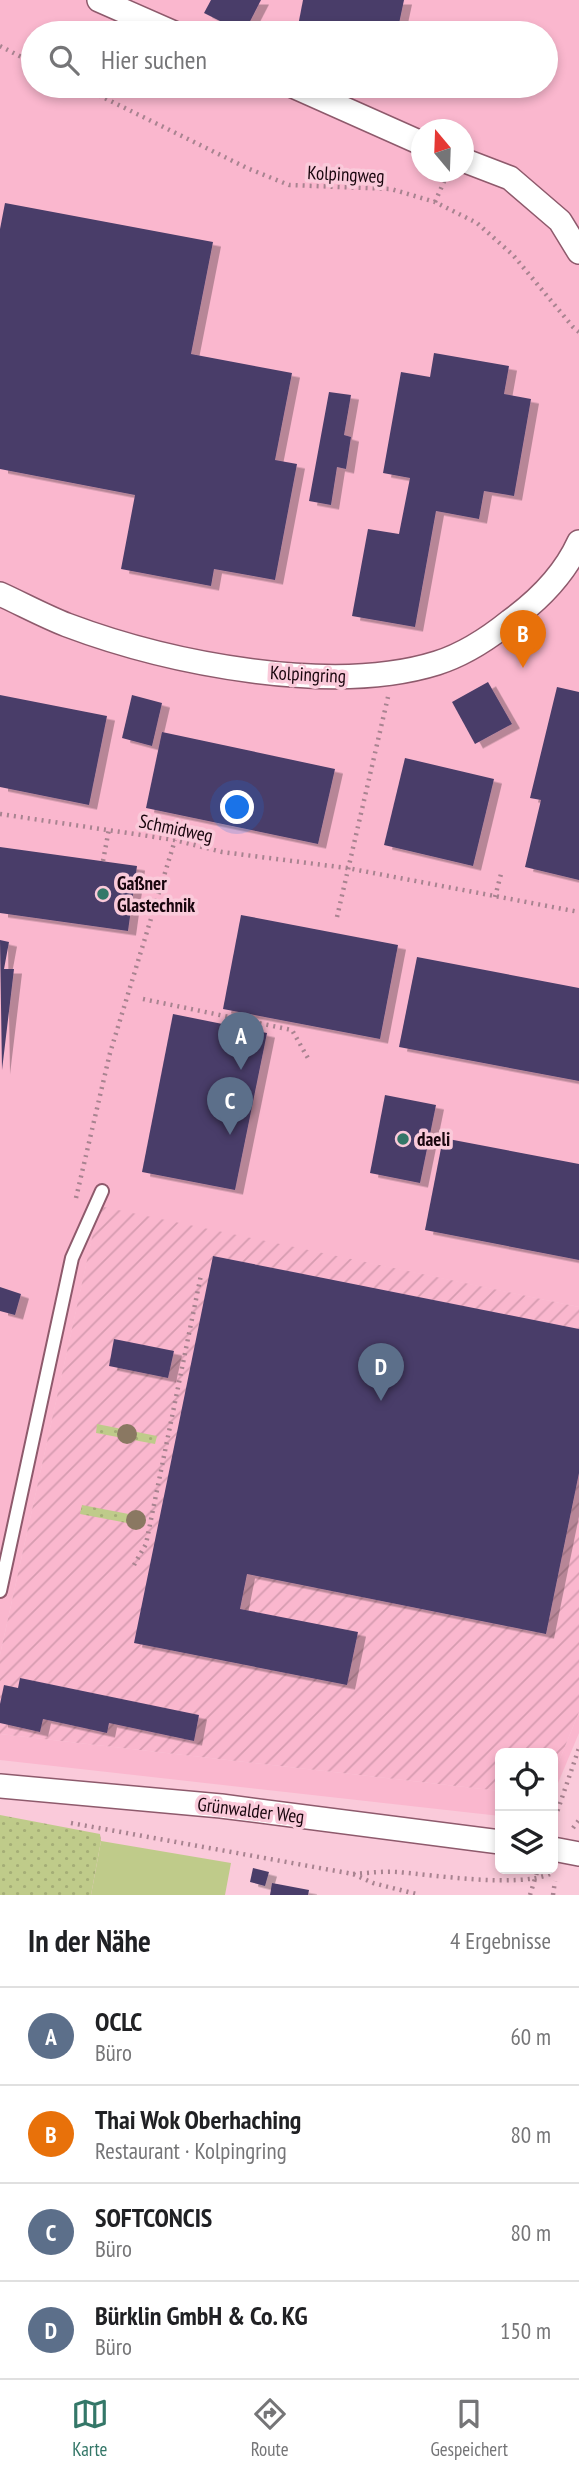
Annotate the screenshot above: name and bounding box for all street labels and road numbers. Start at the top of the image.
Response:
street label: Kolpingweg [307,160,385,188]
street label: Kolpingring [269,660,347,688]
street label: Schmidweg [137,808,215,848]
street label: Grünwalder Weg [196,1792,306,1828]

